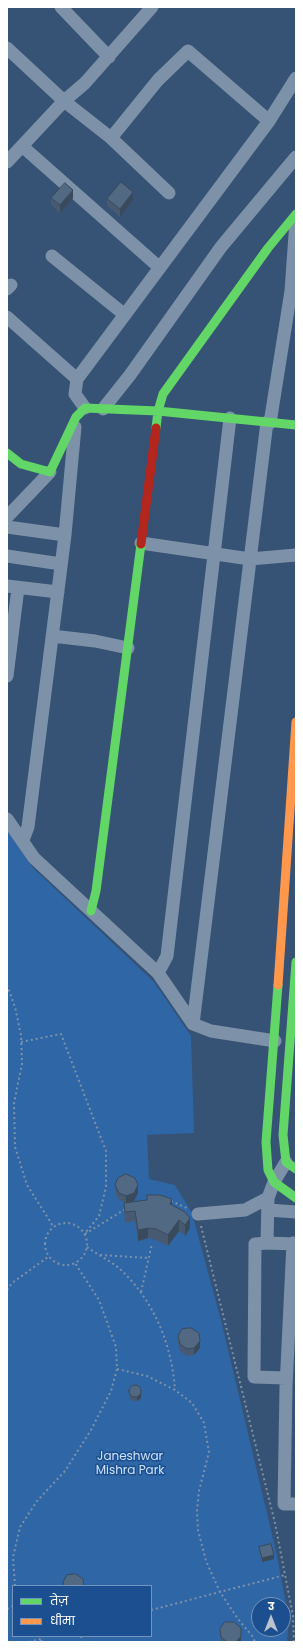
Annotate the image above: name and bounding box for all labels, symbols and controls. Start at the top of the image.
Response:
park label: Janeshwar Mishra Park [96,1450,164,1478]
legend [12,1585,152,1637]
text: तेज़ [50,1592,68,1609]
north arrow [251,1597,291,1637]
text: उ [268,1598,274,1614]
text: धीमा [50,1612,75,1629]

